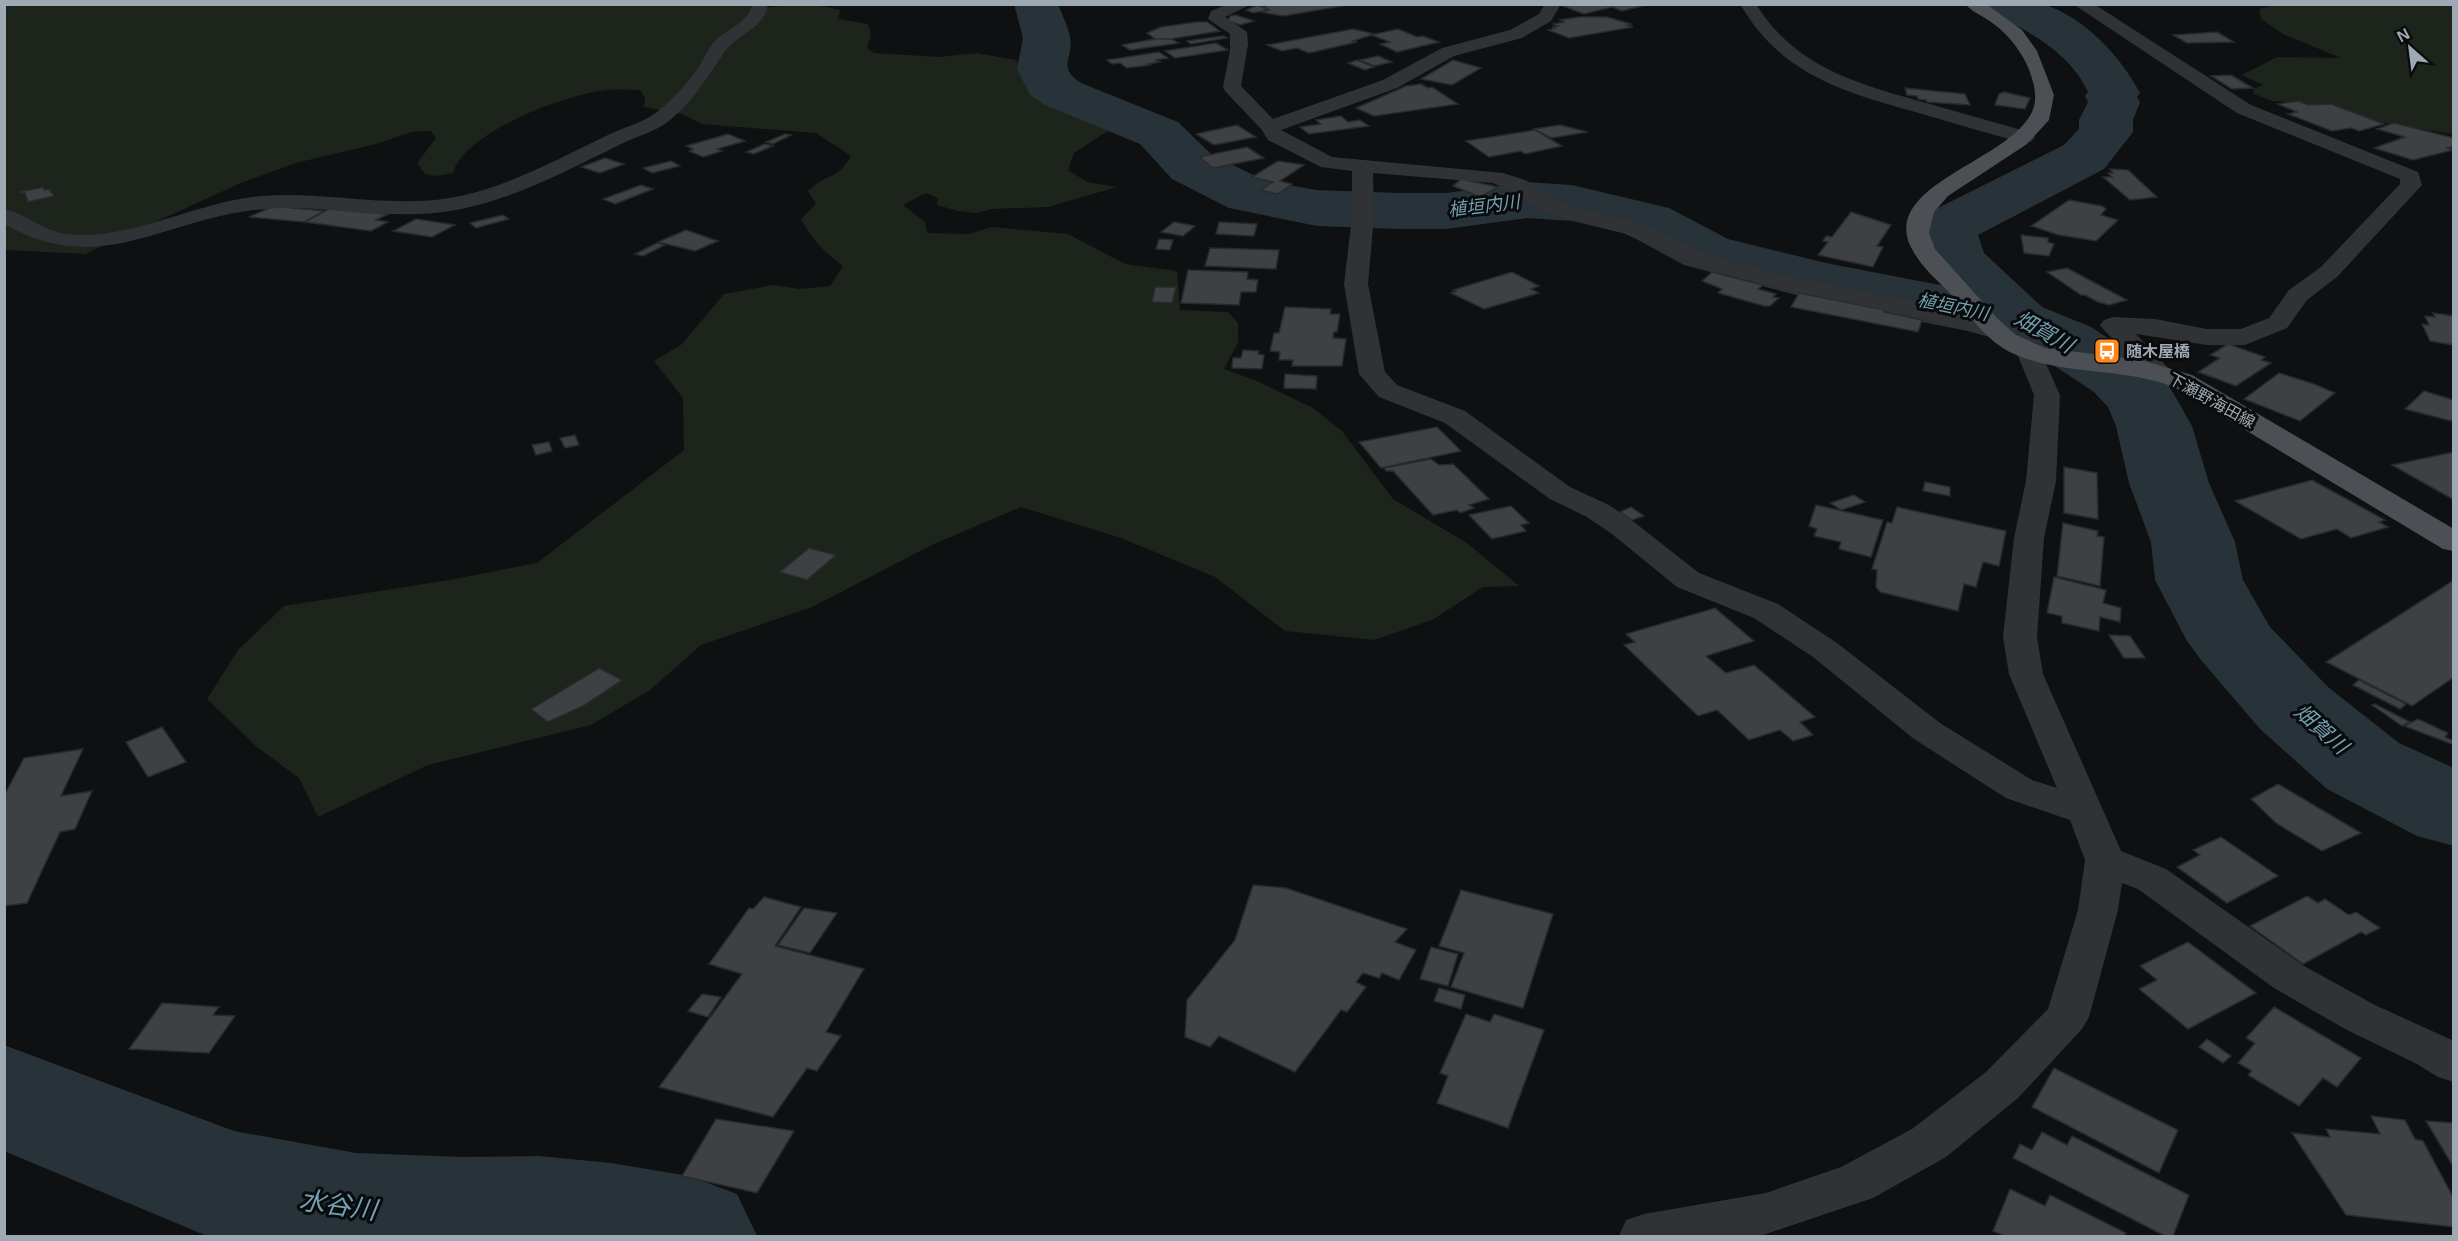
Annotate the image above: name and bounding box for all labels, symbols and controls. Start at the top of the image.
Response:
north arrow [2380,18,2440,78]
text: N [2394,25,2412,45]
water label: 植垣内川 [1447,191,1523,220]
water label: 植垣内川 [1916,290,1992,325]
water label: 畑賀川 [2011,306,2079,358]
bus stop icon: 随木屋橋 [2092,336,2122,366]
place label: 随木屋橋 [2126,343,2190,360]
street label: 下瀬野海田線 [2166,370,2258,431]
water label: 畑賀川 [2290,699,2354,759]
water label: 水谷川 [297,1185,382,1226]

